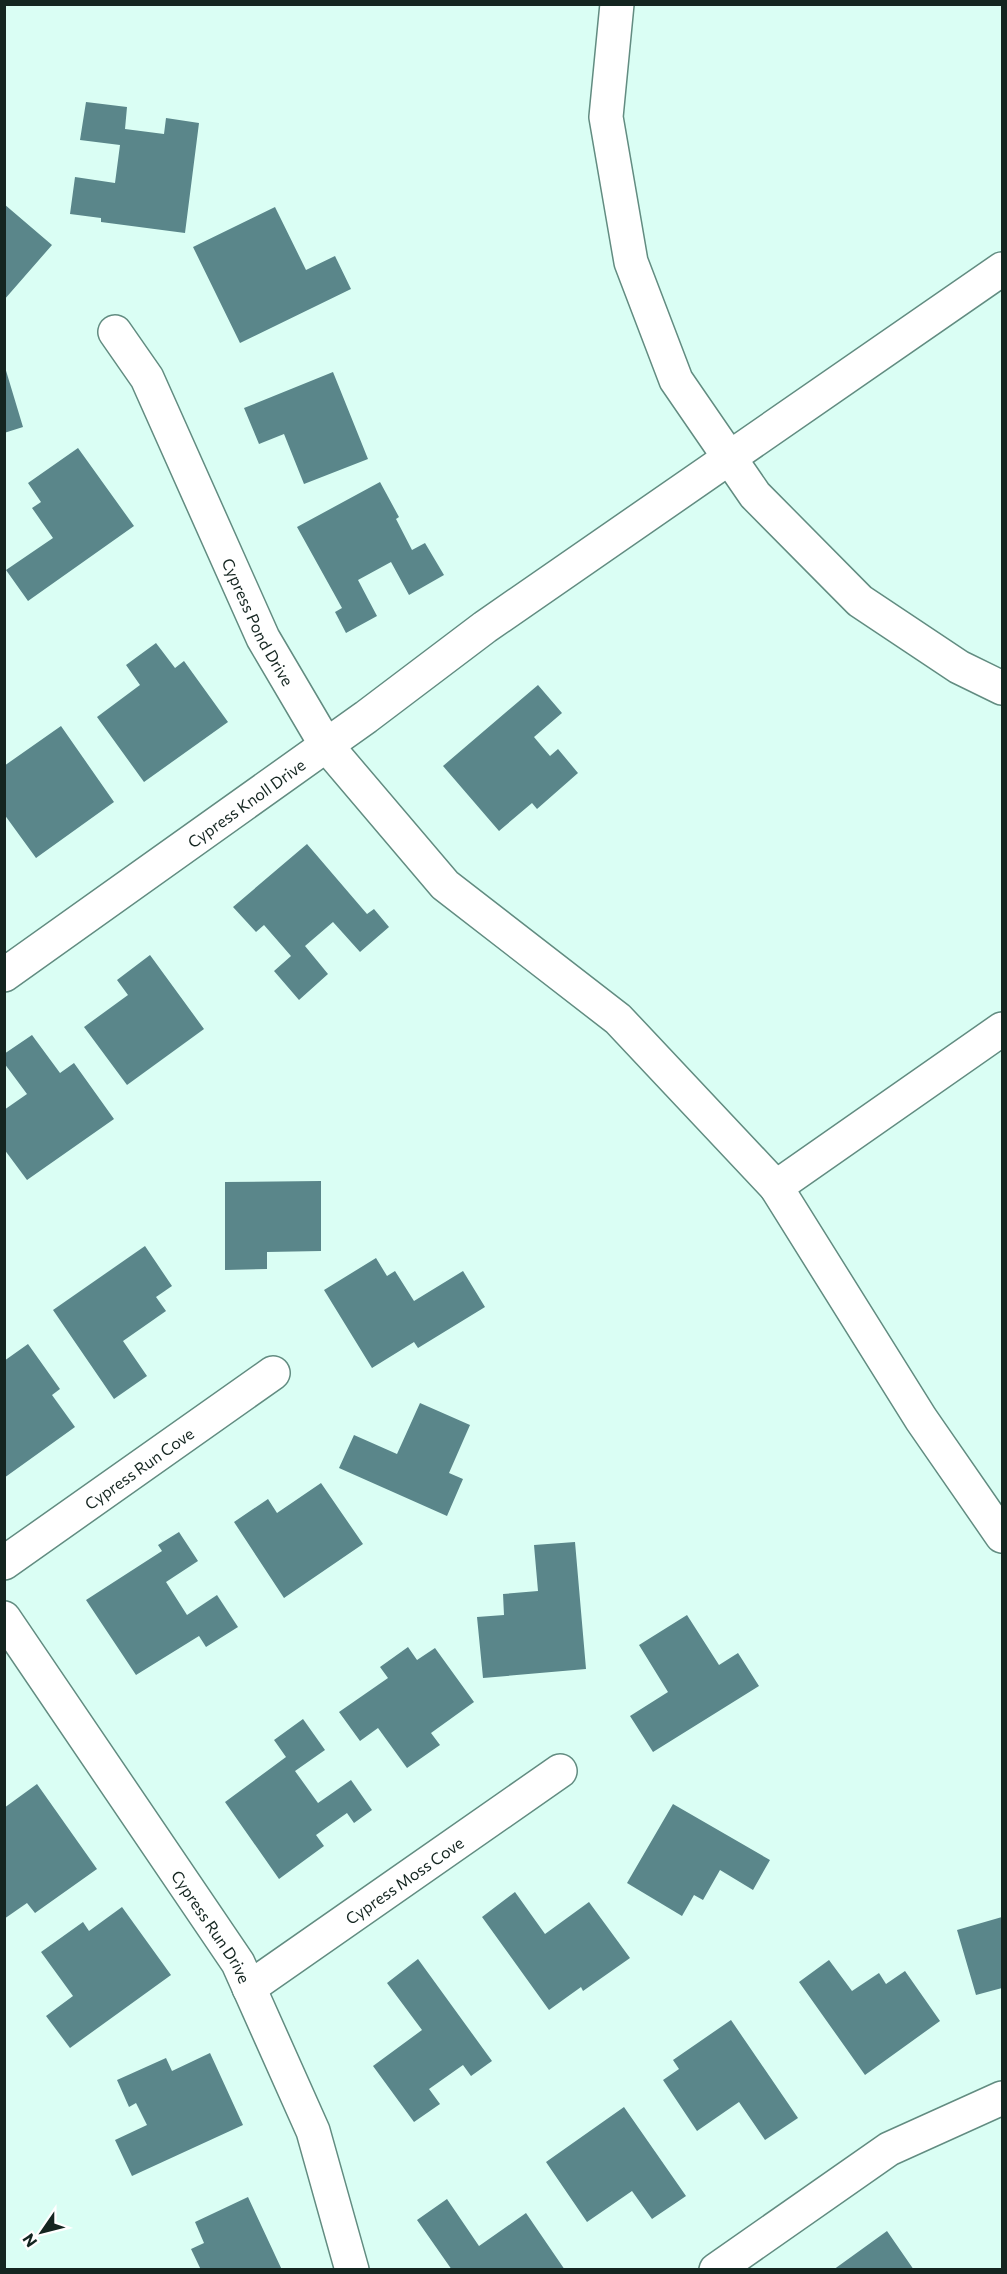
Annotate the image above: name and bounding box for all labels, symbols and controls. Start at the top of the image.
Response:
street label: Cypress Pond Drive [219,555,298,689]
street label: Cypress Knoll Drive [183,754,308,851]
street label: Cypress Run Cove [81,1423,197,1513]
street label: Cypress Moss Cove [341,1832,467,1928]
street label: Cypress Run Drive [168,1866,255,1986]
north arrow [12,2202,72,2262]
text: N [18,2231,41,2251]

